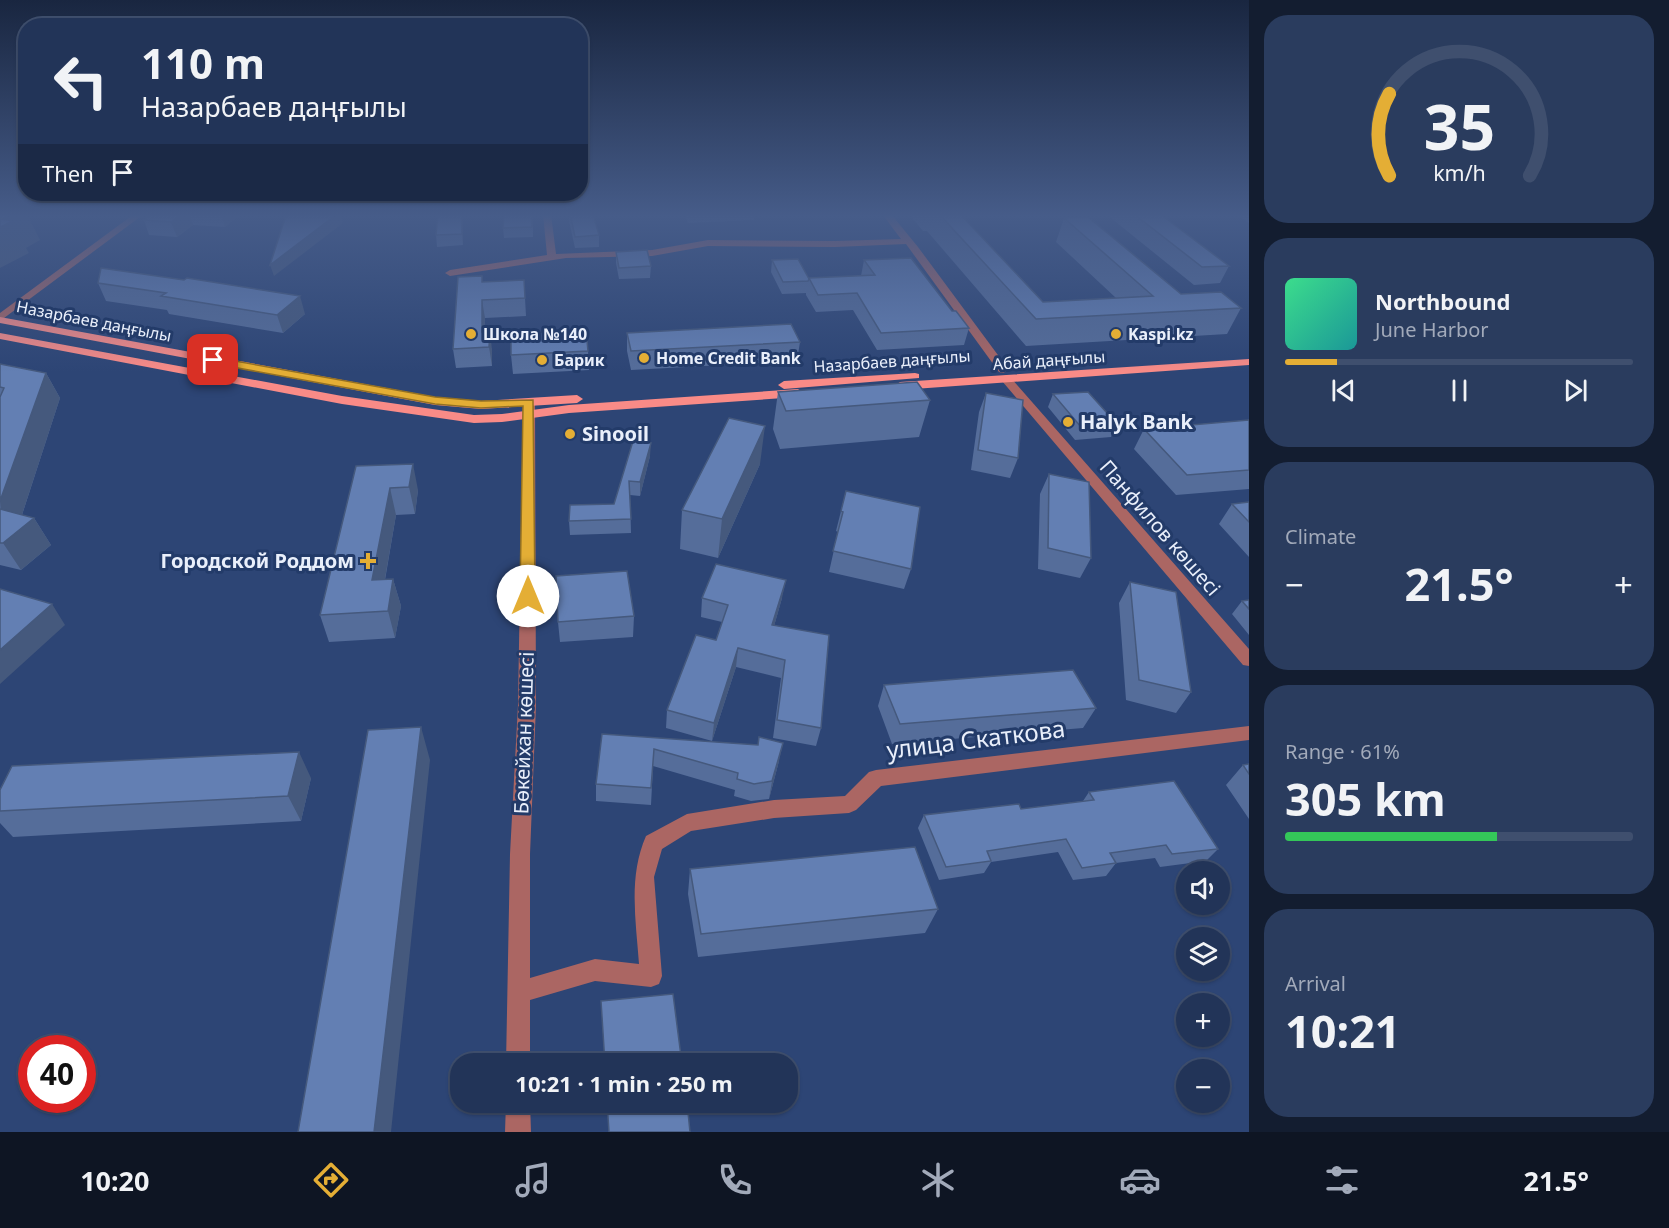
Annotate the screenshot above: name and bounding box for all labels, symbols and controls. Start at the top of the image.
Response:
text: 110 m [141,34,265,91]
icon: left [42,42,120,120]
text: 35 [1423,83,1495,168]
text: Назарбаев даңғылы [141,88,407,125]
icon: arrive [106,156,139,189]
text: Then [42,158,94,188]
text: km/h [1433,159,1485,188]
text: Northbound [1375,286,1510,316]
street label: Назарбаев даңғылы [15,295,173,347]
text: June Harbor [1375,316,1489,343]
place label: Школа №140 [483,323,587,345]
place label: Kaspi.kz [1128,323,1194,345]
marker: Школа №140 [464,327,478,341]
marker: Kaspi.kz [1109,327,1123,341]
pin [187,334,238,385]
icon: arrive [196,343,229,376]
street label: Назарбаев даңғылы [813,345,971,377]
street label: Абай даңғылы [992,345,1106,375]
place label: Home Credit Bank [656,347,801,369]
place label: Барик [554,349,605,371]
marker: Home Credit Bank [637,351,651,365]
marker: Барик [535,353,549,367]
icon: previous [1327,374,1360,407]
icon: pause [1443,374,1476,407]
icon: next [1559,374,1592,407]
place label: Halyk Bank [1080,408,1194,435]
marker: Halyk Bank [1061,415,1075,429]
place label: Sinooil [582,420,649,447]
marker: Sinooil [563,427,577,441]
street label: Панфилов көшесі [1094,454,1227,601]
text: Climate [1285,523,1356,550]
place label: Городской Роддом [160,547,354,574]
marker: Городской Роддом [359,552,377,570]
text: 21.5° [1405,553,1513,614]
text: − [1285,562,1304,607]
text: + [1614,562,1633,607]
position arrow [496,564,560,628]
street label: Бөкейхан көшесі [507,651,540,815]
street label: улица Скаткова [885,711,1067,766]
text: Range · 61% [1285,738,1400,765]
text: 305 km [1285,768,1446,829]
map controls [1176,861,1230,1113]
button: sound [1176,861,1230,915]
button: layers [1176,927,1230,981]
text: Arrival [1285,970,1346,997]
button: + [1176,993,1230,1047]
text: 10:21 [1285,1000,1401,1061]
speed limit sign: 40 [18,1035,96,1113]
button: − [1176,1059,1230,1113]
text: 10:21 · 1 min · 250 m [515,1068,733,1098]
icon: directions [310,1159,352,1201]
icon: music [512,1159,554,1201]
icon: phone [714,1159,756,1201]
icon: climate [917,1159,959,1201]
icon: car [1119,1159,1161,1201]
icon: filters [1321,1159,1363,1201]
text: 10:20 [80,1162,150,1199]
text: 21.5° [1523,1162,1589,1199]

